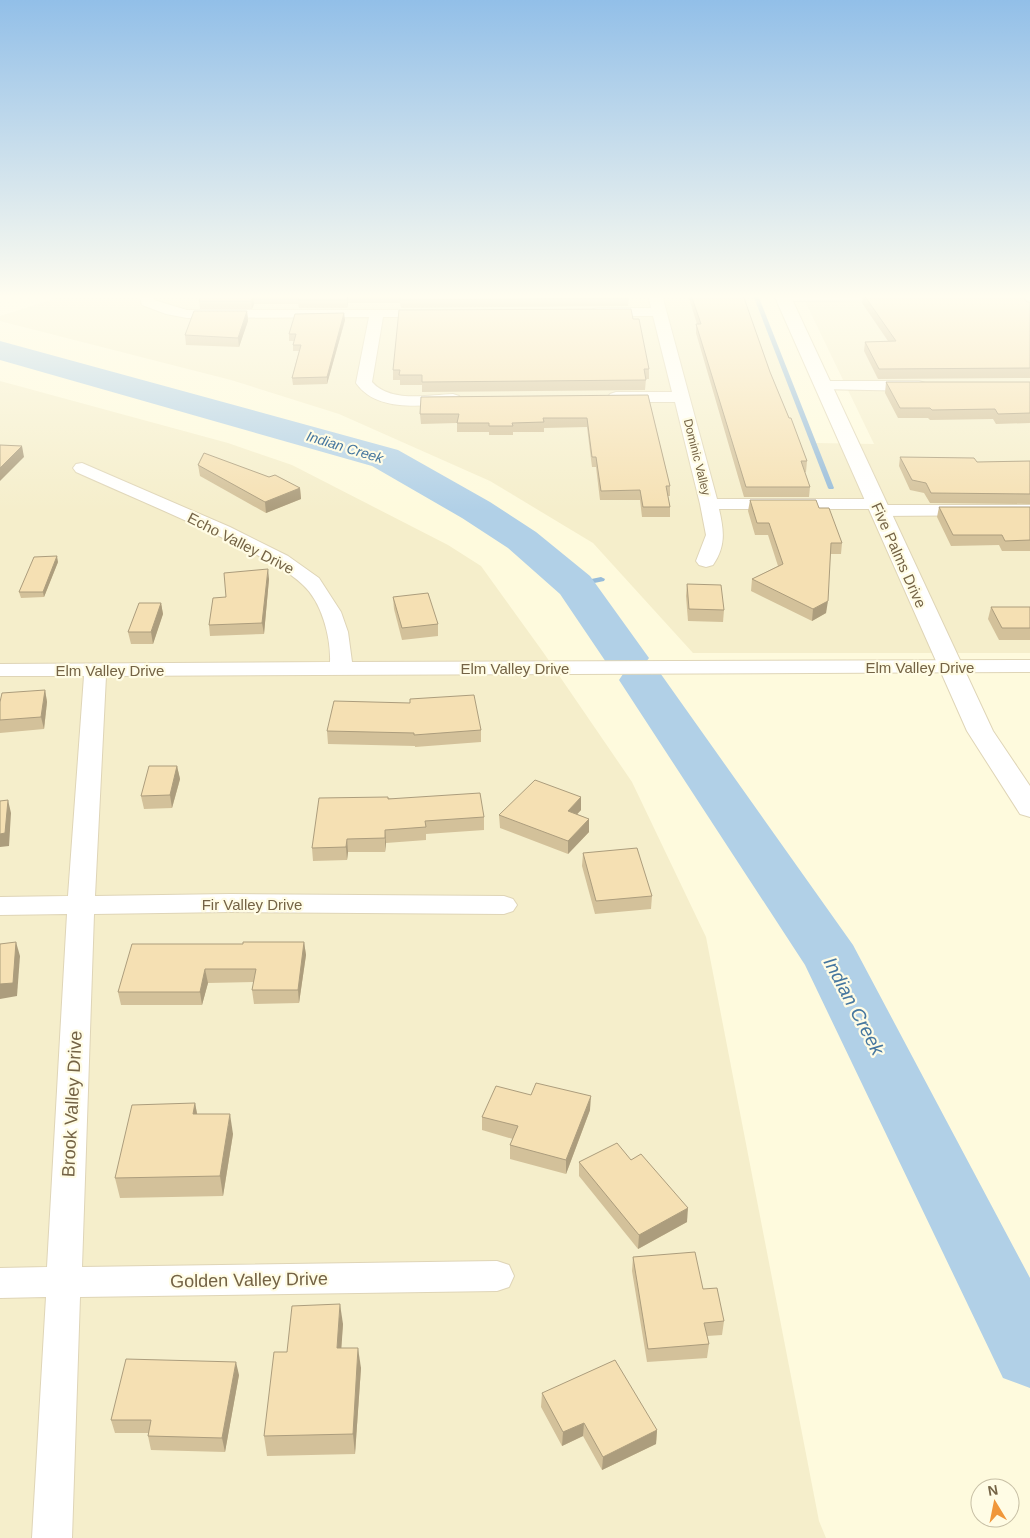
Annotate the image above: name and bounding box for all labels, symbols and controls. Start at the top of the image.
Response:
street label: Dominic Valley [681,417,713,497]
water label: Indian Creek [305,428,386,467]
street label: Five Palms Drive [868,500,930,610]
street label: Echo Valley Drive [185,509,297,577]
street label: Elm Valley Drive [866,659,974,676]
street label: Elm Valley Drive [461,660,569,677]
street label: Elm Valley Drive [56,662,164,679]
street label: Fir Valley Drive [202,896,302,913]
water label: Indian Creek [819,954,889,1060]
street label: Brook Valley Drive [58,1030,86,1178]
street label: Golden Valley Drive [170,1269,328,1291]
north arrow [970,1478,1020,1528]
text: N [986,1481,999,1499]

